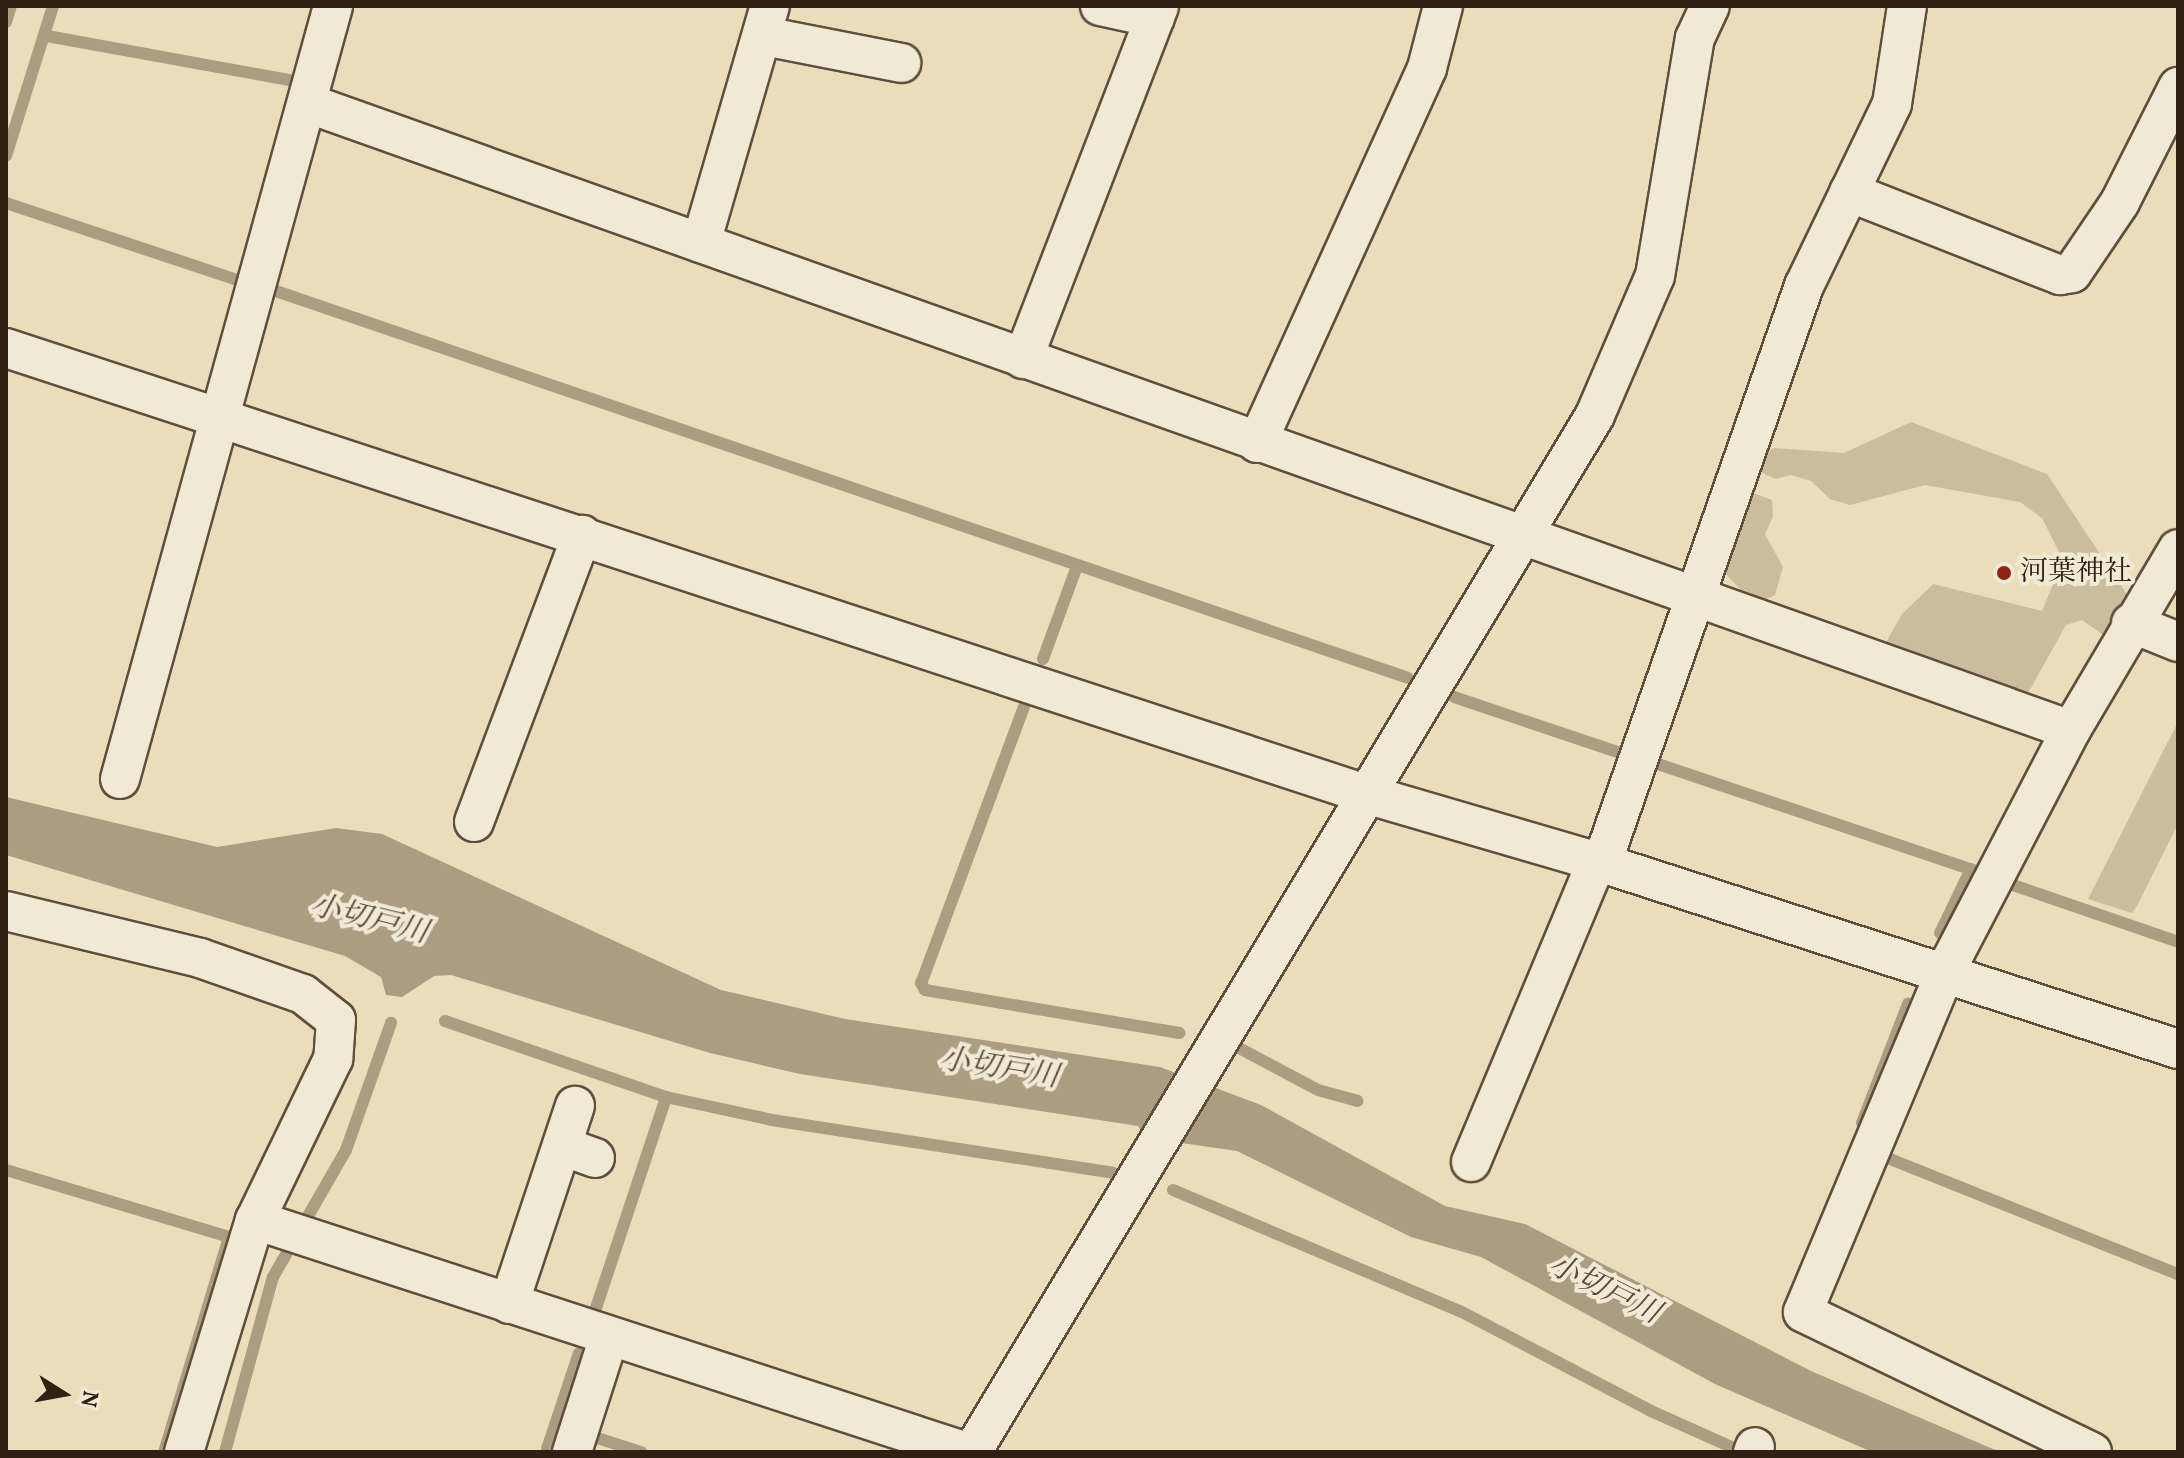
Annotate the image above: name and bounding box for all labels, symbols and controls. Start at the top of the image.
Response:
place label: 河葉神社 [2020,556,2132,590]
marker: 河葉神社 [1995,564,2013,582]
water label: 小切戸川 [306,888,432,952]
water label: 小切戸川 [937,1042,1061,1096]
water label: 小切戸川 [1542,1248,1666,1332]
north arrow [24,1354,104,1434]
text: N [71,1388,105,1409]

